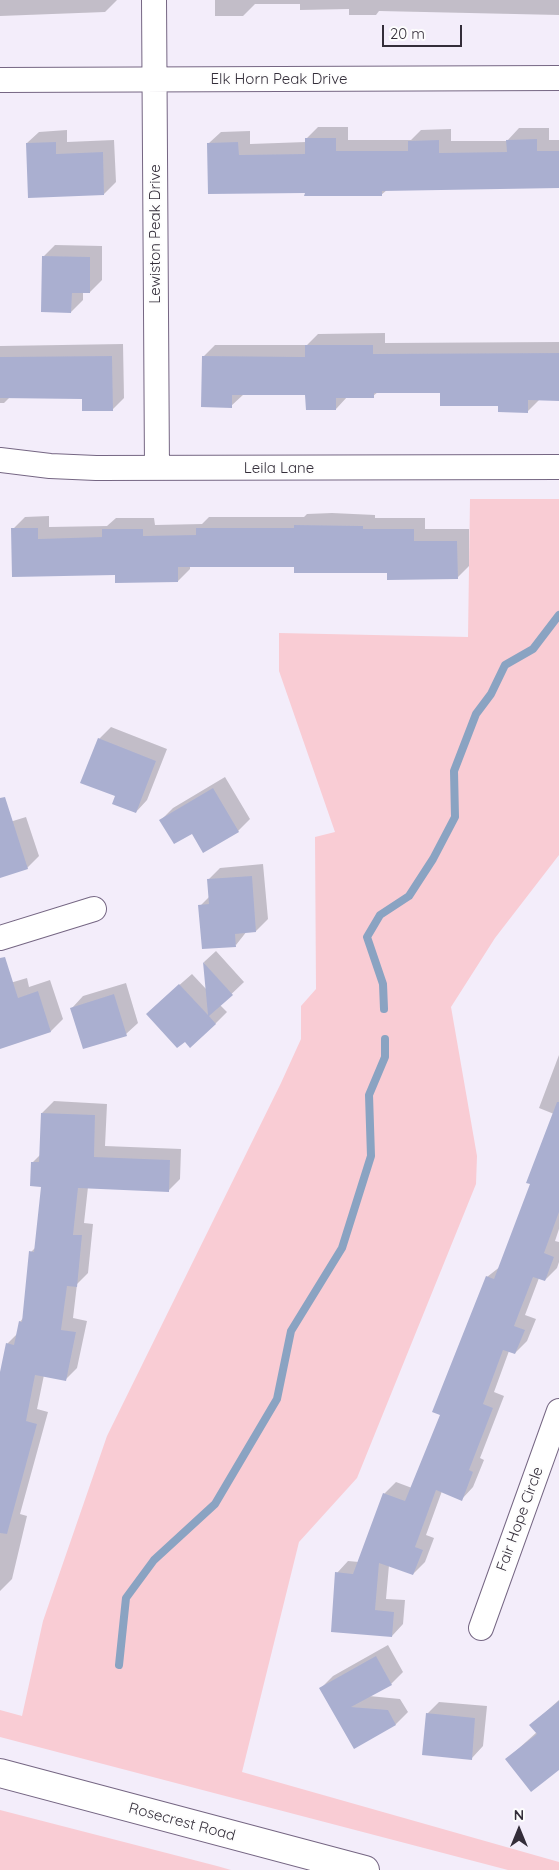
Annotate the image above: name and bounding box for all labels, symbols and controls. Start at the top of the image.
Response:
scale bar [384,15,464,47]
text: 20 m [390,24,425,43]
street label: Elk Horn Peak Drive [210,70,348,88]
street label: Lewiston Peak Drive [146,164,164,304]
street label: Leila Lane [244,459,314,477]
street label: Fair Hope Circle [493,1464,547,1574]
street label: Rosecrest Road [127,1799,237,1845]
north arrow [494,1805,544,1855]
text: N [514,1806,524,1824]

